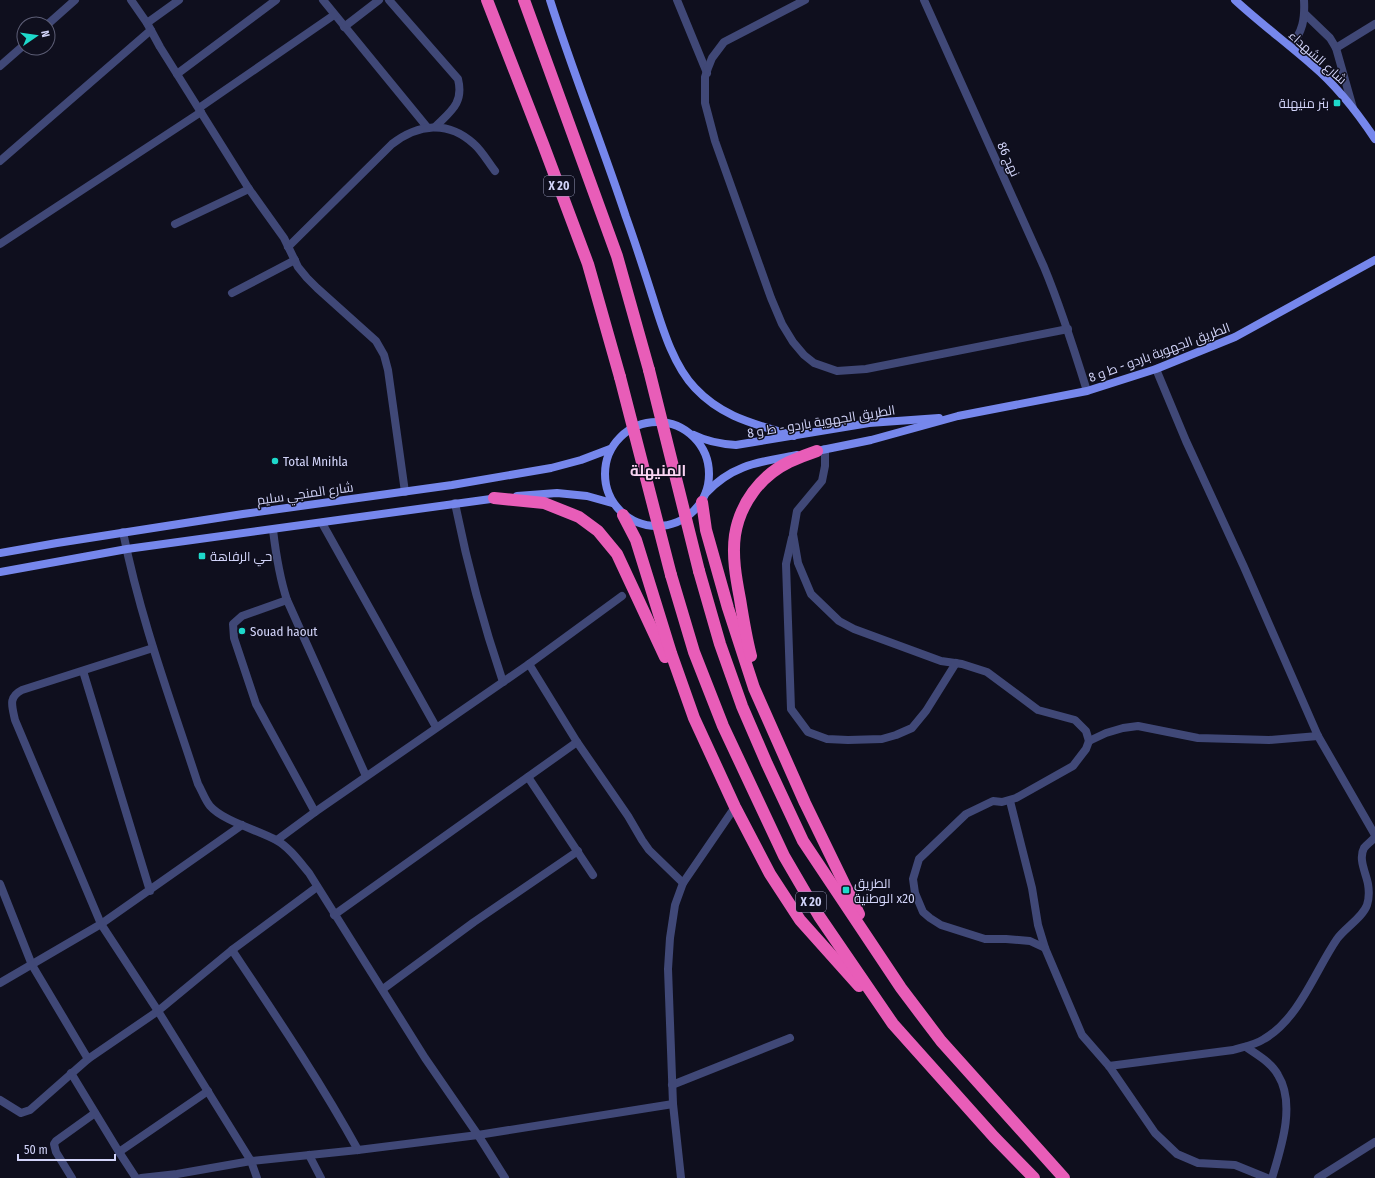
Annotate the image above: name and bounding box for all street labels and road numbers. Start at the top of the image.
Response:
street label: شارع الشهداء [1285,28,1350,88]
street label: نهج 86 [993,140,1023,179]
road number: X 20 [544,176,574,196]
street label: الطريق الجهوية باردو - ط و 8 [1086,320,1232,385]
street label: الطريق الجهوية باردو - ط و 8 [746,402,896,441]
street label: شارع المنجي سليم [256,479,355,511]
road number: X 20 [796,892,826,912]

